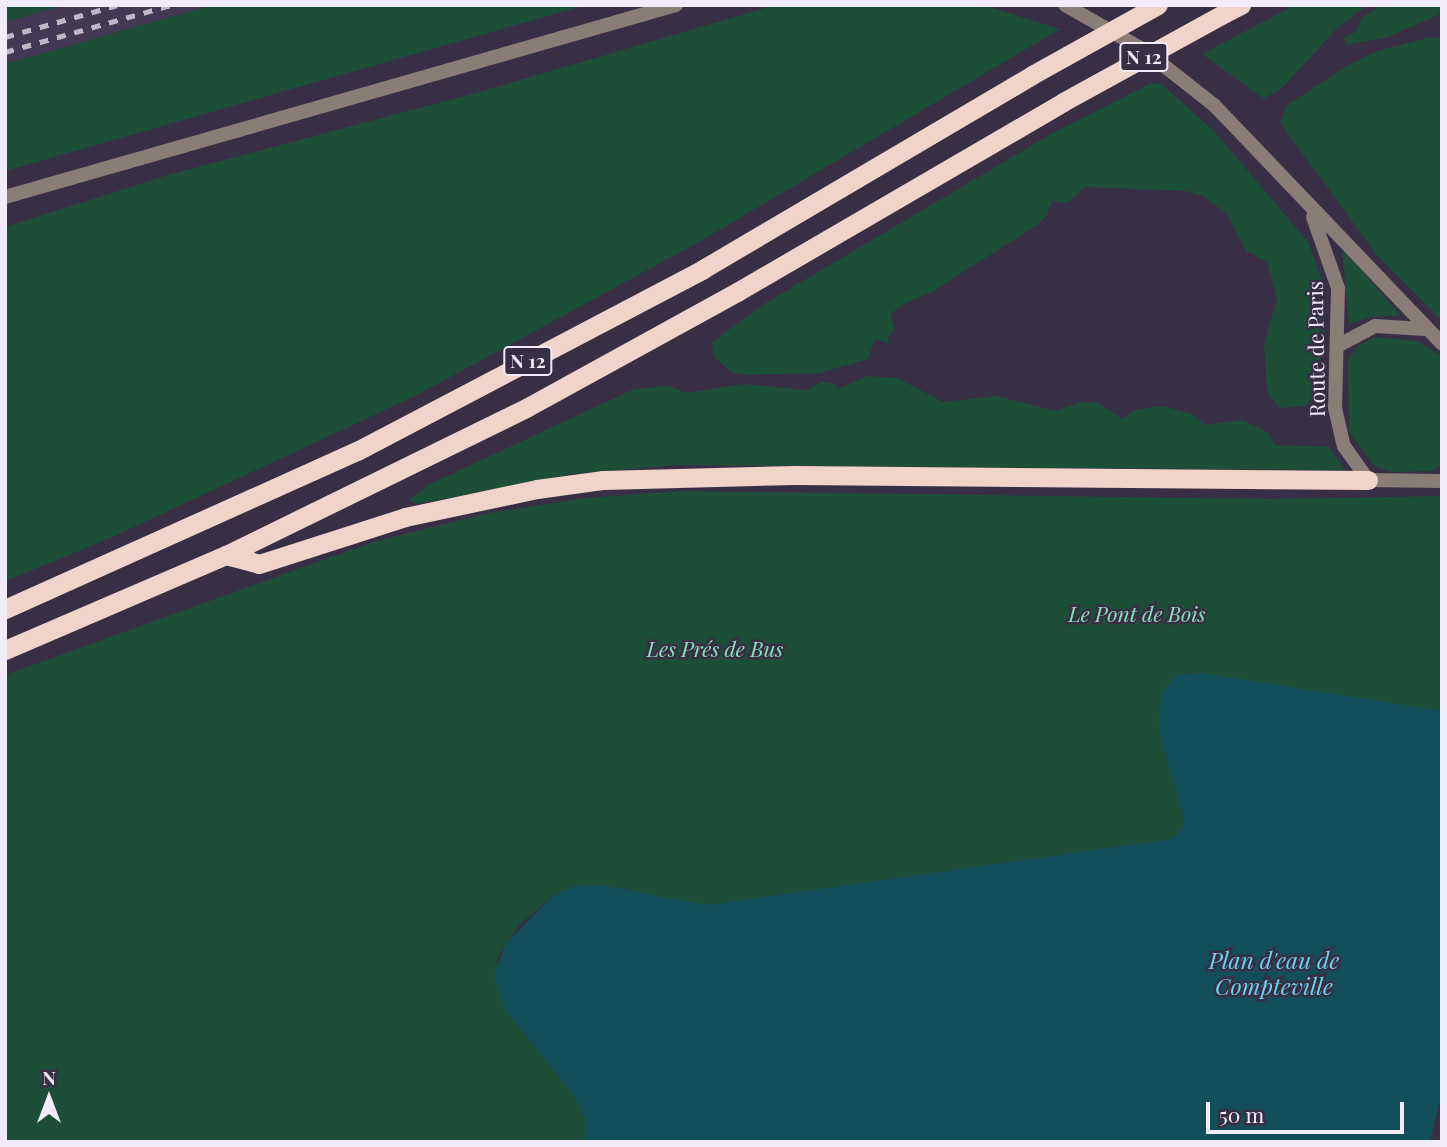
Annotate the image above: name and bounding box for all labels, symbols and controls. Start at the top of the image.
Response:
road number: N 12 [1118,41,1170,72]
street label: Route de Paris [1301,281,1329,417]
road number: N 12 [502,346,554,376]
park label: Le Pont de Bois [1068,600,1206,626]
park label: Les Prés de Bus [647,635,783,661]
water label: Plan d'eau de Compteville [1209,946,1339,1000]
north arrow [14,1063,84,1133]
text: N [42,1064,56,1090]
scale bar [1209,1088,1407,1132]
text: 50 m [1219,1100,1264,1128]

